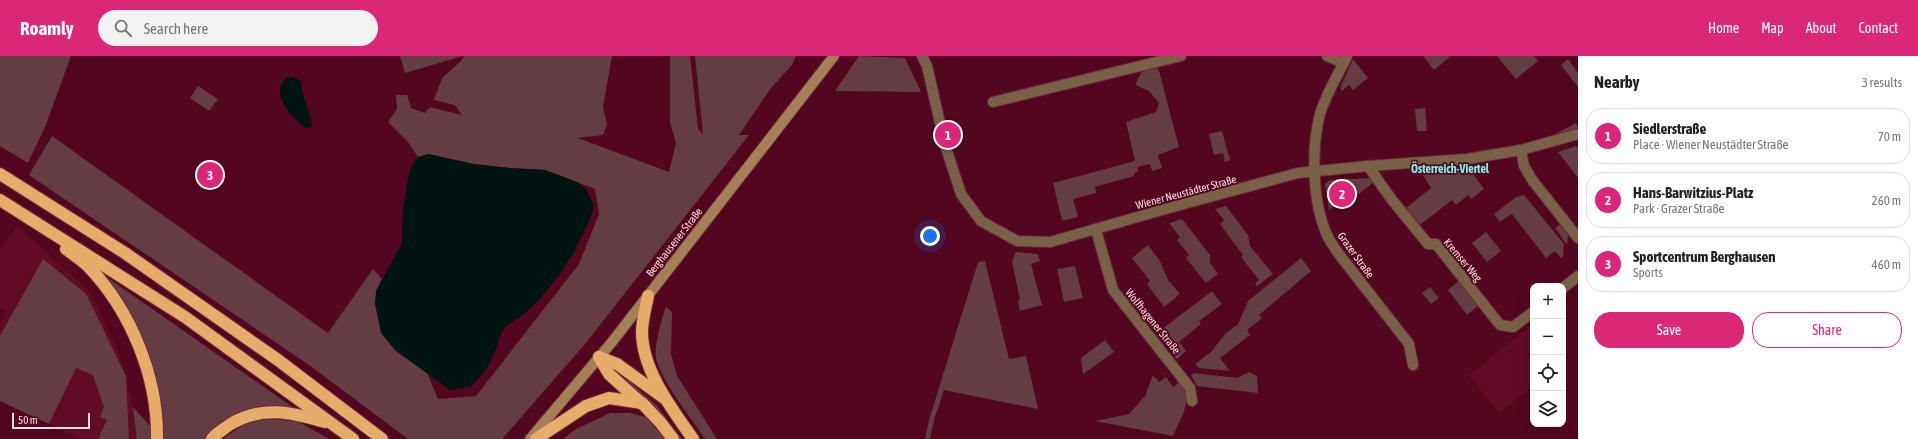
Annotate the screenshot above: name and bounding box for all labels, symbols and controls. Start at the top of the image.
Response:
search box [98,10,378,46]
text: Roamly [20,17,74,39]
icon: search [112,17,134,39]
text: Search here [144,20,208,37]
text: Home [1708,20,1739,36]
text: Map [1761,20,1784,36]
text: About [1806,20,1837,36]
text: Contact [1859,20,1898,36]
text: Nearby [1594,72,1640,92]
text: 3 results [1862,75,1902,90]
pin: 1 [935,120,961,150]
text: Siedlerstraße [1633,120,1706,137]
text: 1 [1605,129,1611,144]
text: 70 m [1878,129,1901,144]
text: Place · Wiener Neustädter Straße [1633,137,1788,152]
pin: 3 [197,160,223,190]
district label: Österreich-Viertel [1411,161,1490,176]
street label: Wiener Neustädter Straße [1134,173,1238,211]
pin: 2 [1329,179,1355,209]
text: Hans-Barwitzius-Platz [1633,184,1753,201]
text: 2 [1605,193,1611,208]
text: 260 m [1872,193,1901,208]
text: Park · Grazer Straße [1633,201,1724,216]
street label: Berghausener Straße [644,205,704,279]
your location [920,226,940,246]
street label: Grazer Straße [1335,230,1377,280]
street label: Kremser Weg [1442,236,1485,284]
text: Sportcentrum Berghausen [1633,248,1776,265]
text: 3 [1605,257,1611,272]
text: 460 m [1872,257,1901,272]
text: Sports [1633,265,1663,280]
map controls [1530,283,1566,427]
button: + [1530,283,1566,319]
street label: Wolfhagener Straße [1123,286,1183,356]
button: Save [1594,312,1744,348]
button: Share [1752,312,1902,348]
button: − [1530,319,1566,355]
button: locate [1530,355,1566,391]
button: layers [1530,391,1566,427]
scale bar [12,411,90,430]
text: 50 m [18,414,38,426]

